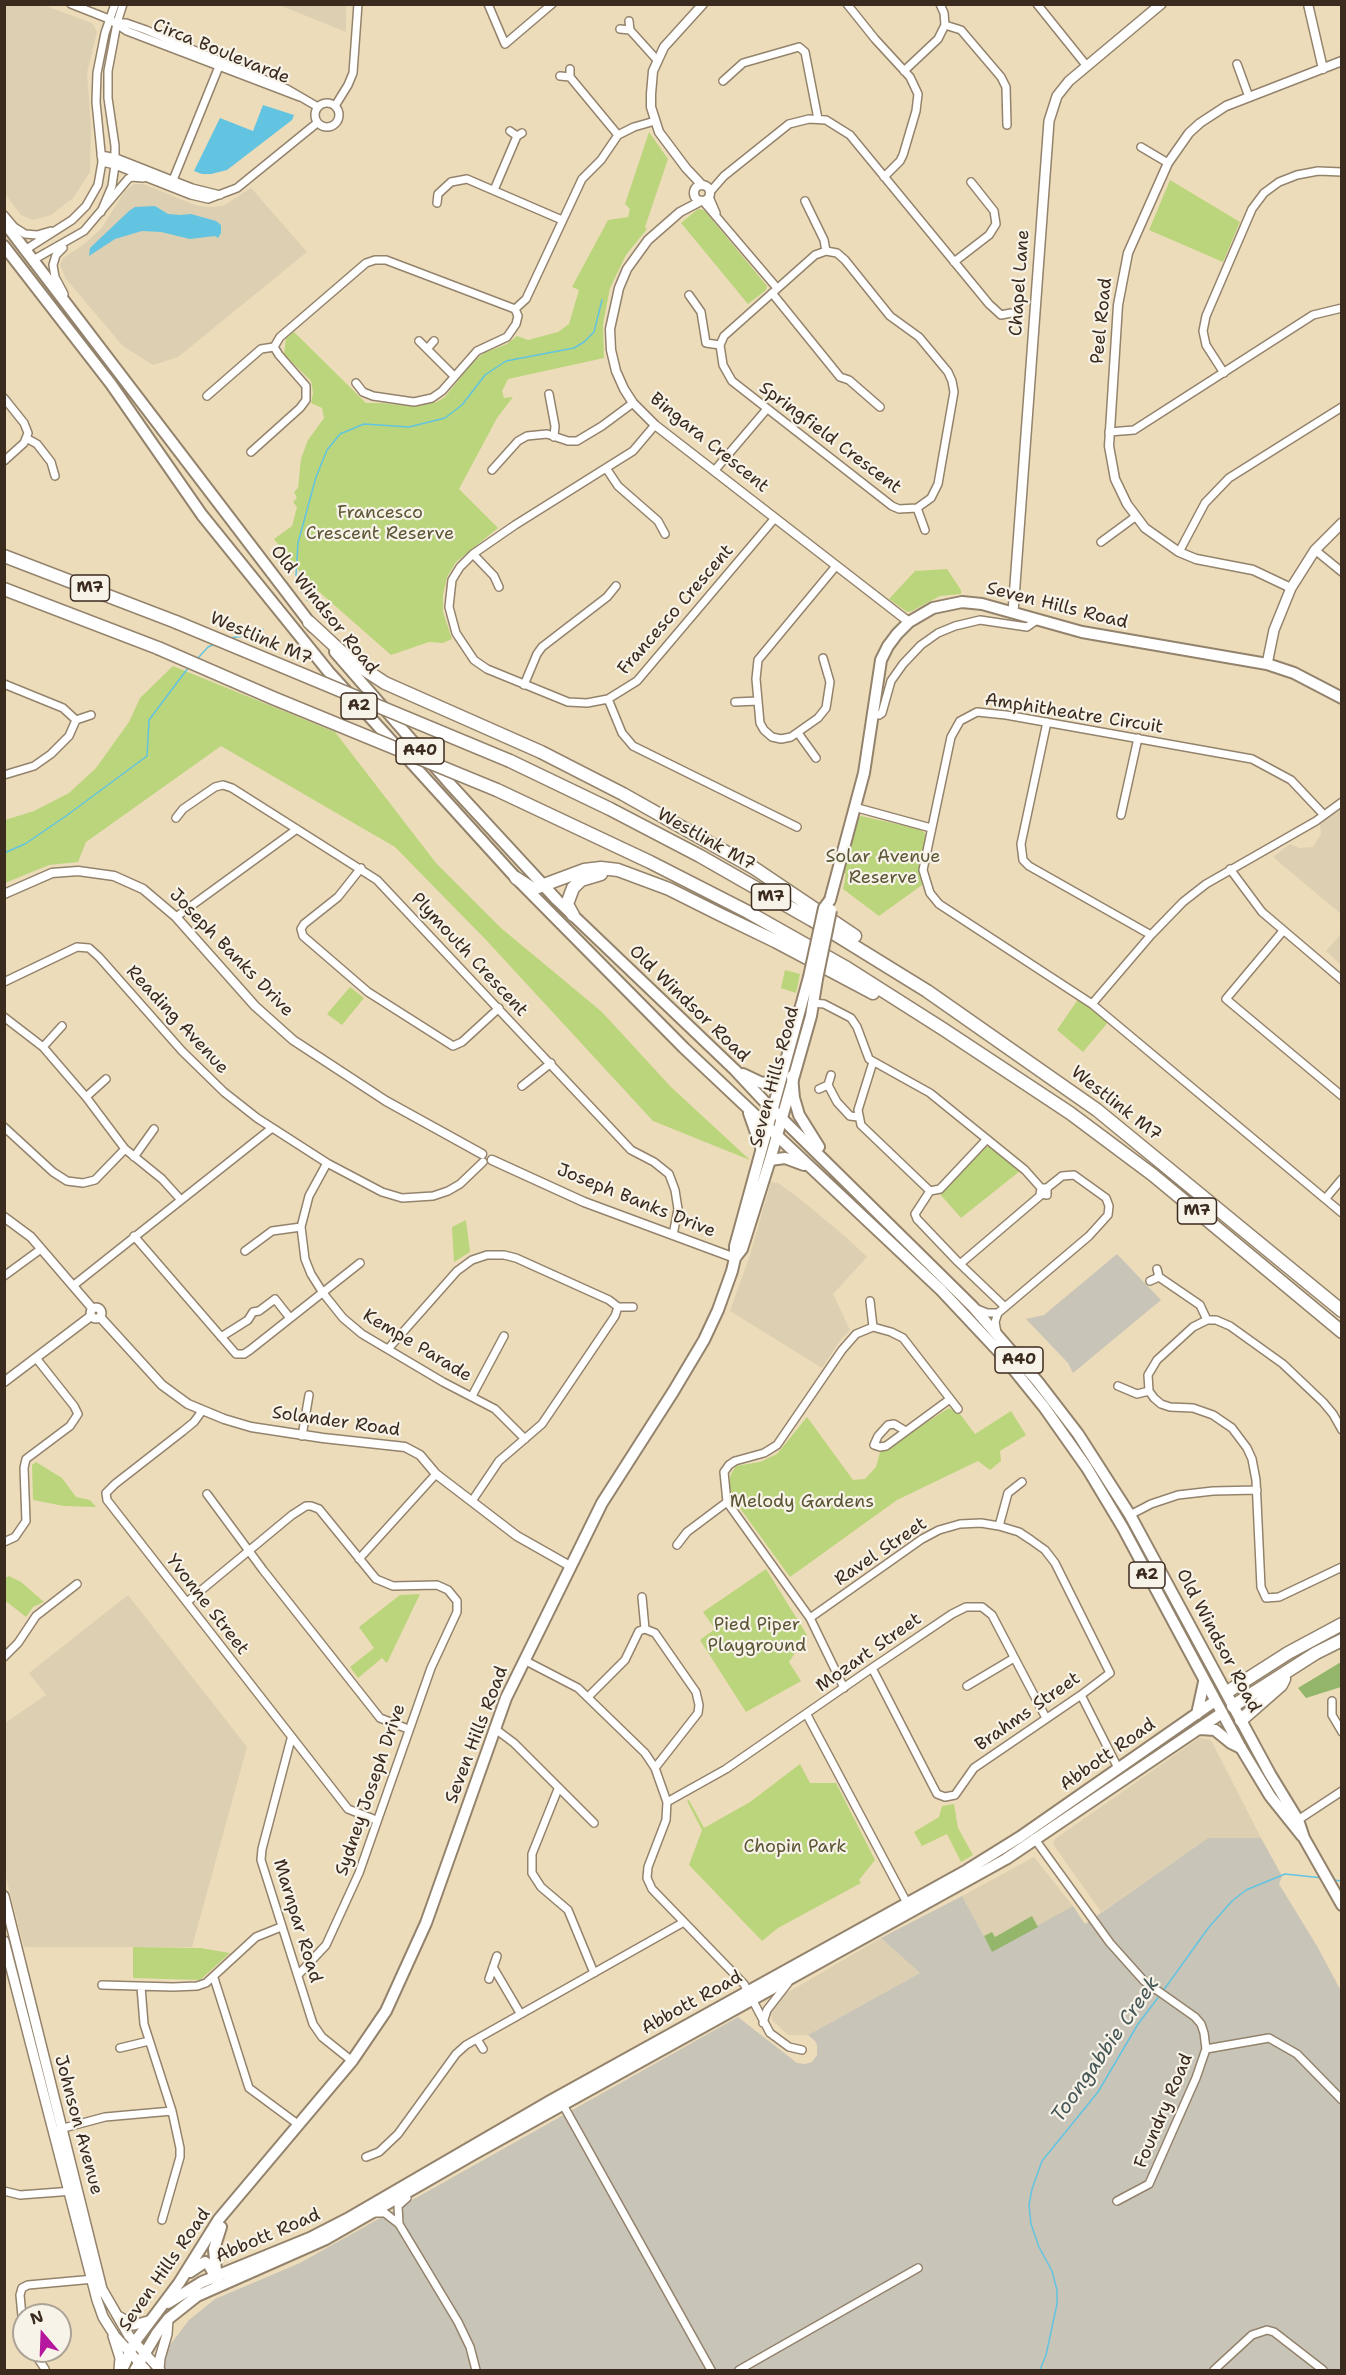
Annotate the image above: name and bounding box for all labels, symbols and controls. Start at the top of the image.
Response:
street label: Circa Boulevarde [149,15,293,89]
street label: Chapel Lane [1006,229,1034,337]
street label: Peel Road [1087,277,1117,365]
street label: Springfield Crescent [755,377,905,499]
street label: Bingara Crescent [645,388,773,498]
park label: Francesco Crescent Reserve [306,502,454,544]
street label: Francesco Crescent [614,540,738,680]
street label: Old Windsor Road [265,541,383,679]
road number: M7 [70,575,110,601]
street label: Seven Hills Road [984,578,1130,634]
street label: Westlink M7 [206,608,316,670]
street label: Amphitheatre Circuit [983,689,1165,739]
road number: A2 [341,693,377,719]
road number: A40 [396,738,444,764]
street label: Westlink M7 [653,804,759,876]
park label: Solar Avenue Reserve [825,846,941,888]
road number: M7 [752,884,790,910]
street label: Joseph Banks Drive [164,885,298,1021]
street label: Plymouth Crescent [406,889,532,1021]
street label: Old Windsor Road [624,941,754,1067]
street label: Reading Avenue [121,961,233,1079]
street label: Seven Hills Road [746,1004,804,1150]
street label: Westlink M7 [1066,1062,1166,1146]
street label: Joseph Banks Drive [553,1159,719,1243]
road number: M7 [1178,1198,1216,1224]
street label: Kempe Parade [359,1305,475,1387]
road number: A40 [995,1347,1043,1373]
street label: Solander Road [271,1402,401,1442]
park label: Melody Gardens [730,1491,874,1513]
street label: Ravel Street [831,1513,931,1591]
street label: Yvonne Street [161,1550,253,1660]
road number: A2 [1129,1562,1165,1588]
street label: Old Windsor Road [1171,1566,1265,1716]
street label: Mozart Street [812,1609,926,1697]
park label: Pied Piper Playground [708,1614,806,1656]
street label: Seven Hills Road [441,1663,513,1807]
street label: Brahms Street [971,1668,1085,1756]
street label: Sydney Joseph Drive [331,1701,411,1879]
street label: Abbott Road [1056,1714,1160,1796]
park label: Chopin Park [743,1836,847,1858]
street label: Marnpar Road [268,1857,326,1985]
street label: Abbott Road [638,1966,746,2040]
water label: Toongabbie Creek [1047,1973,1165,2127]
street label: Foundry Road [1130,2050,1198,2172]
street label: Johnson Avenue [49,2053,107,2197]
street label: Seven Hills Road [115,2204,215,2336]
street label: Abbott Road [212,2204,324,2268]
north arrow [12,2303,72,2363]
text: N [27,2305,46,2329]

